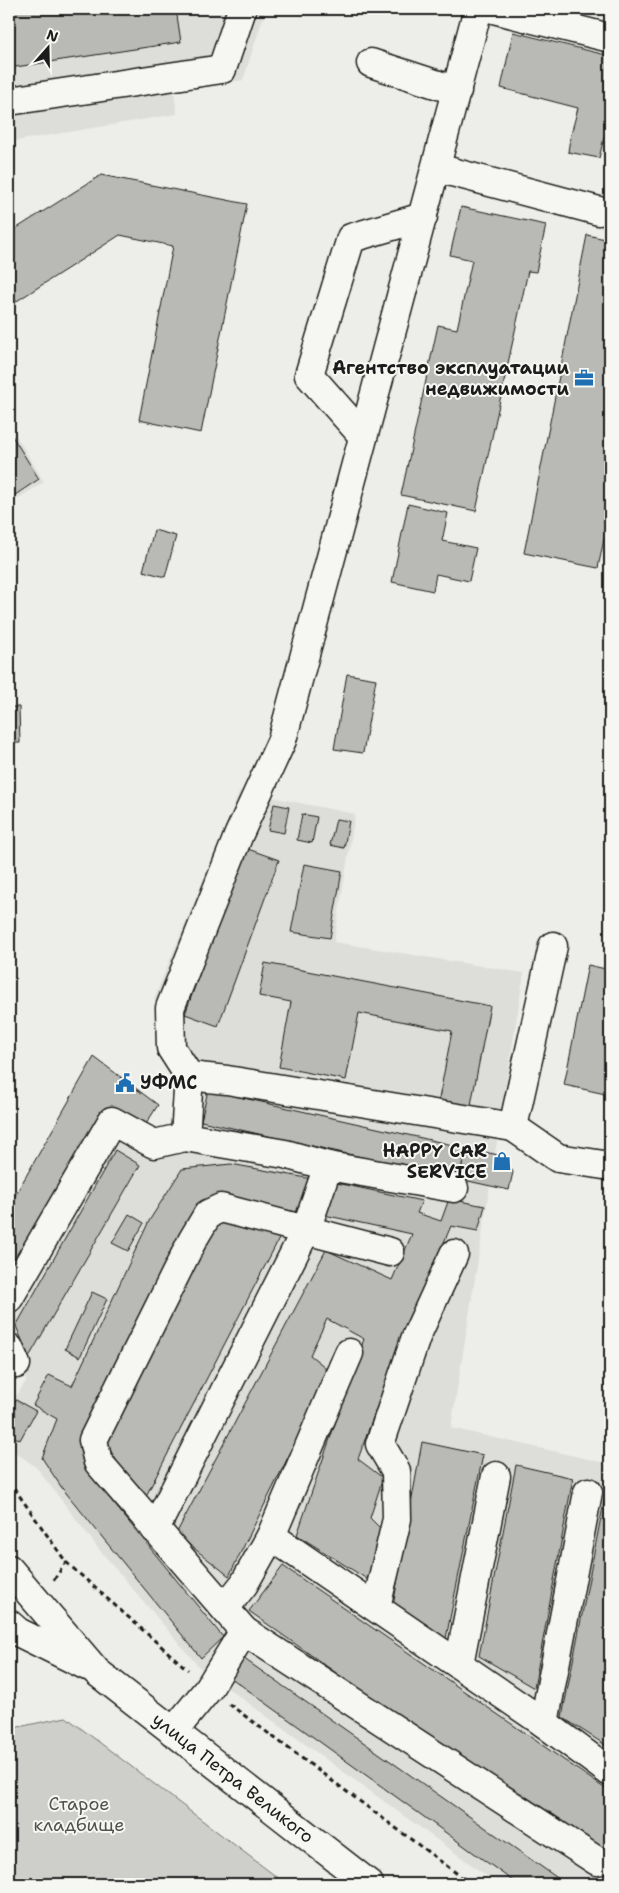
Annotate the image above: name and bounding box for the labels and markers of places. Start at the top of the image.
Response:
place label: Агентство эксплуатации недвижимости [332,356,570,401]
office icon: Агентство эксплуатации недвижимости [573,367,595,389]
place label: УФМС [140,1071,197,1095]
public building icon: УФМС [114,1072,136,1094]
place label: HAPPY CAR SERVICE [383,1139,487,1184]
shop icon: HAPPY CAR SERVICE [491,1150,513,1172]

